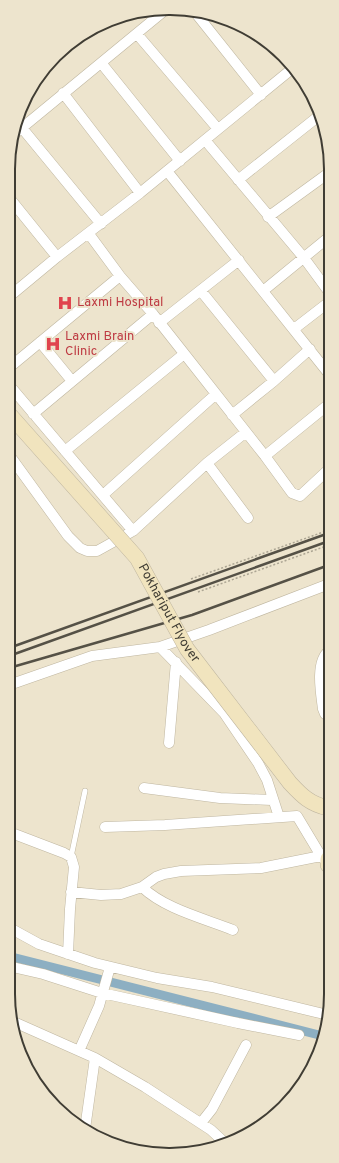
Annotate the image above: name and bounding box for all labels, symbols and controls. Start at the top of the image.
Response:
hospital icon: Laxmi Hospital [56,294,74,312]
place label: Laxmi Hospital [77,295,164,311]
place label: Laxmi Brain Clinic [65,329,134,360]
hospital icon: Laxmi Brain Clinic [44,335,62,353]
street label: Pokhariput Flyover [134,561,203,666]

